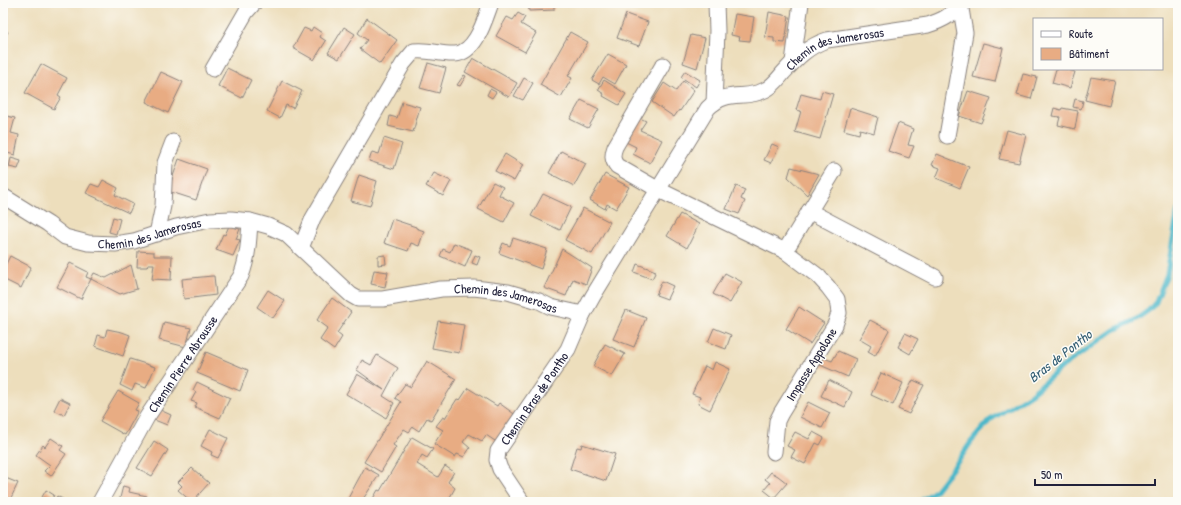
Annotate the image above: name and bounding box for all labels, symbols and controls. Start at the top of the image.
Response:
legend [1033,18,1163,70]
street label: Chemin des Jamerosas [781,23,885,74]
text: Route [1069,25,1093,42]
text: Bâtiment [1069,45,1110,62]
street label: Chemin des Jamerosas [97,213,203,253]
street label: Chemin des Jamerosas [454,279,559,317]
street label: Chemin Pierre Abrousse [143,312,221,416]
street label: Impasse Appolone [781,324,841,404]
water label: Bras de Pontho [1024,324,1097,386]
street label: Chemin Bras de Pontho [496,348,572,448]
scale bar [1035,461,1155,487]
text: 50 m [1041,466,1062,483]

